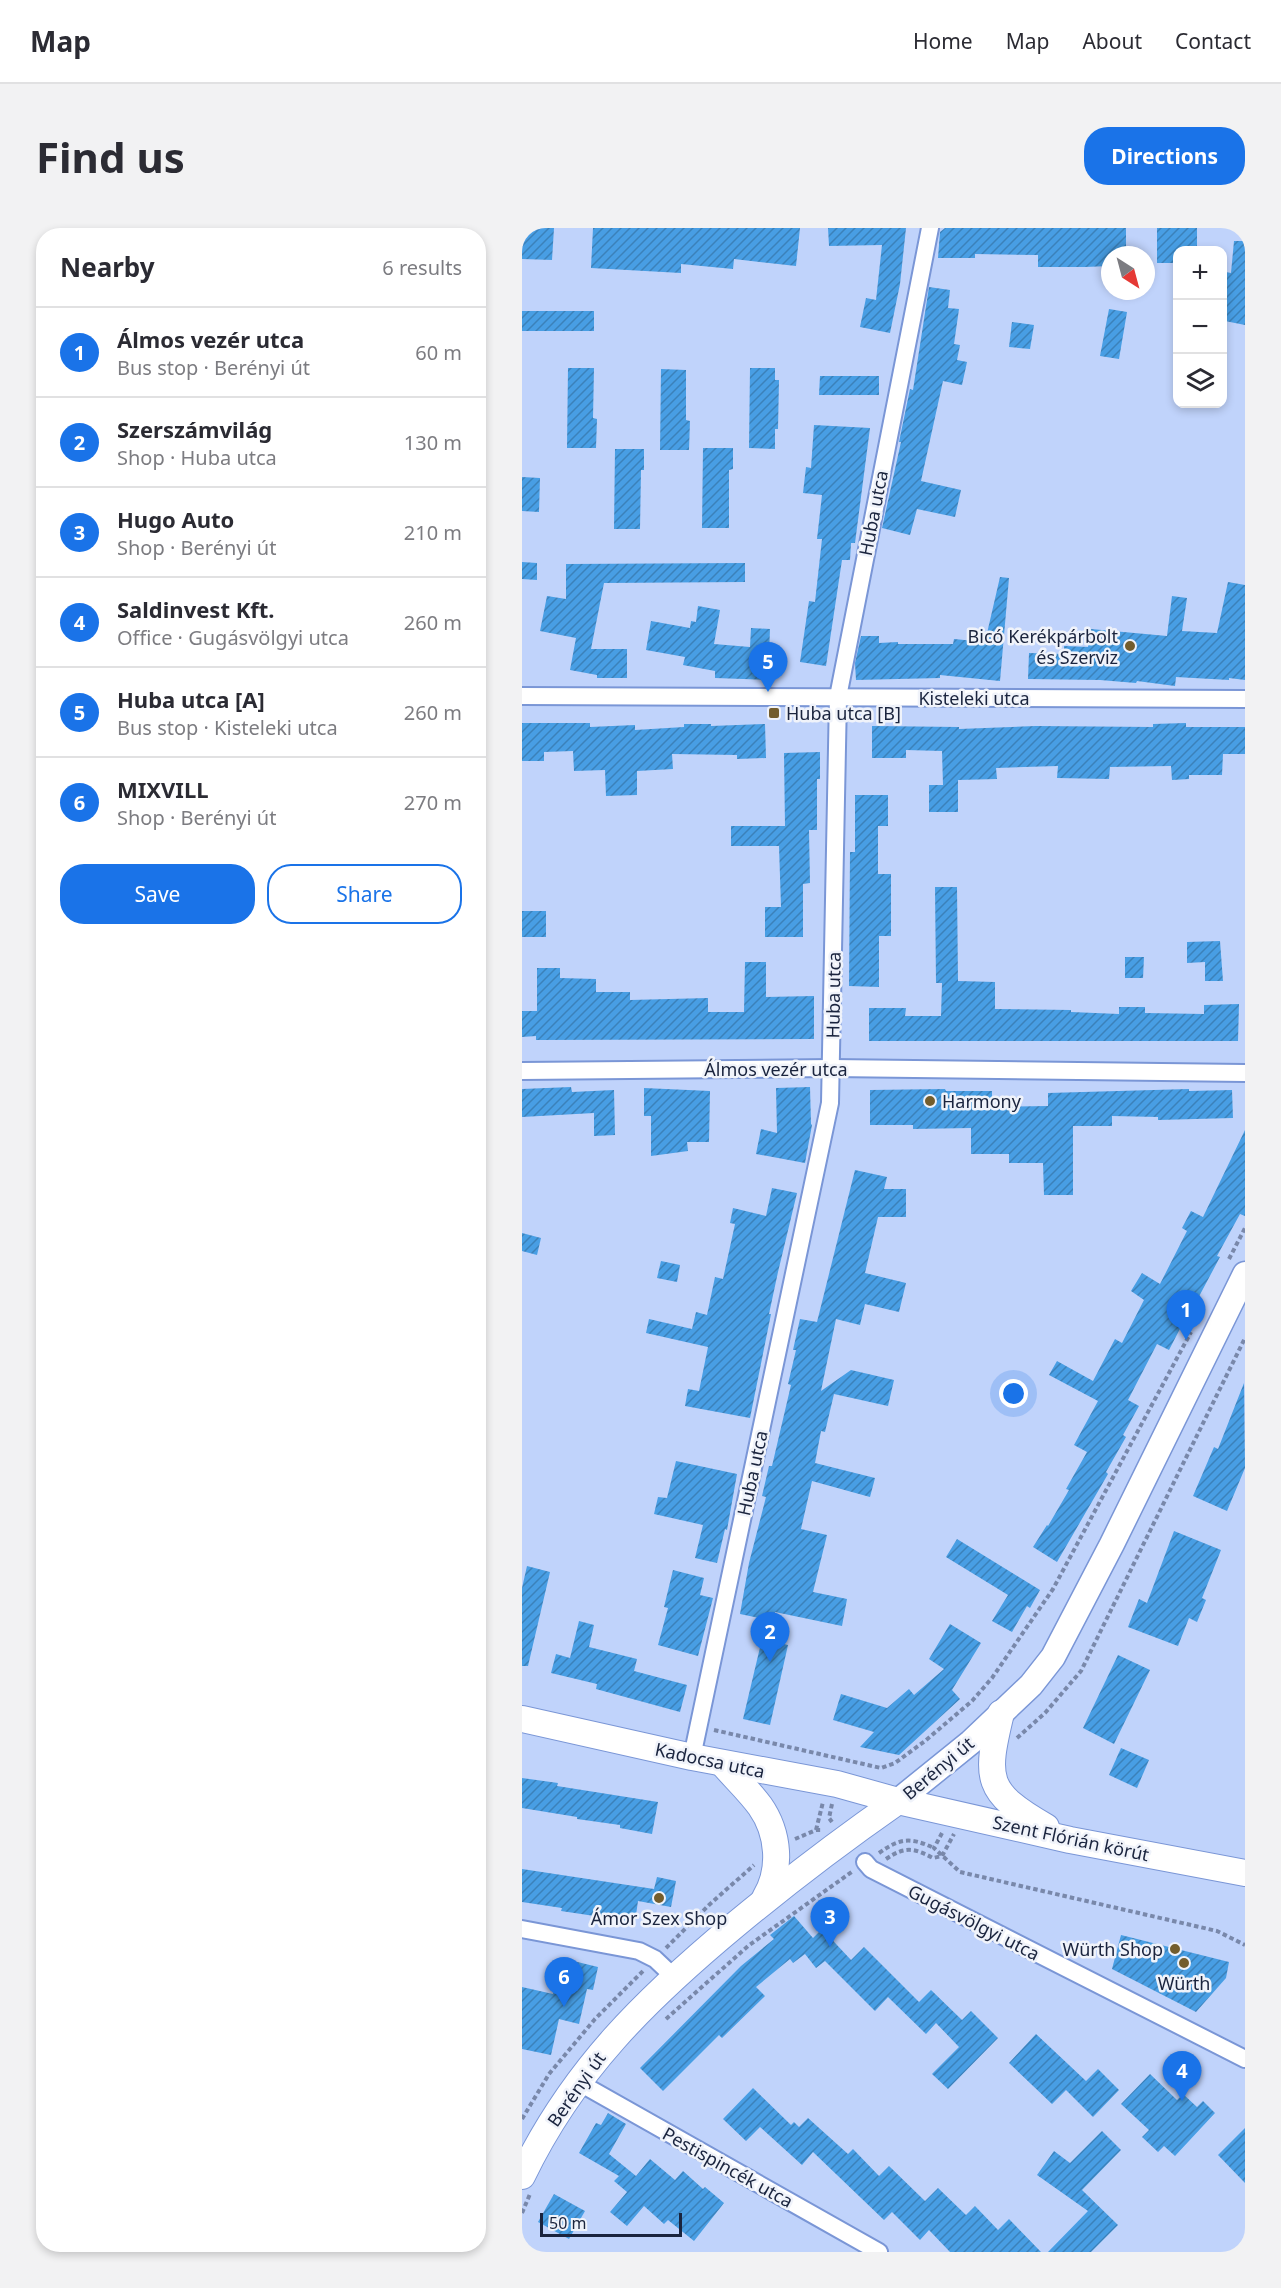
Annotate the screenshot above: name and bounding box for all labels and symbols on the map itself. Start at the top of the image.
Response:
north arrow [1101,246,1155,300]
street label: Huba utca [853,468,893,558]
place label: Bicó Kerékpárbolt és Szerviz [968,624,1119,669]
marker: Bicó Kerékpárbolt és Szerviz [1123,639,1137,653]
pin: 5 [748,642,788,692]
street label: Kisteleki utca [918,686,1030,710]
place label: Huba utca [B] [786,701,901,725]
marker: Huba utca [B] [767,706,781,720]
street label: Huba utca [820,951,846,1039]
street label: Álmos vezér utca [704,1057,848,1081]
place label: Harmony [942,1089,1022,1113]
marker: Harmony [923,1094,937,1108]
pin: 1 [1166,1290,1206,1340]
your location [999,1379,1028,1408]
street label: Huba utca [731,1428,773,1518]
pin: 2 [750,1612,790,1662]
street label: Berényi út [897,1731,979,1805]
street label: Kadocsa utca [653,1737,767,1783]
street label: Szent Flórián körút [991,1810,1152,1866]
street label: Gugásvölgyi utca [904,1878,1044,1966]
marker: Ámor Szex Shop [652,1891,666,1905]
pin: 3 [810,1898,850,1947]
place label: Ámor Szex Shop [591,1906,727,1930]
place label: Würth Shop [1063,1937,1163,1961]
marker: Würth Shop [1168,1942,1182,1956]
marker: Würth [1177,1956,1191,1970]
pin: 6 [544,1958,584,2007]
place label: Würth [1158,1971,1210,1995]
street label: Berényi út [541,2046,611,2131]
pin: 4 [1162,2052,1202,2101]
street label: Pestispincék utca [658,2121,798,2213]
scale bar [540,2210,682,2238]

